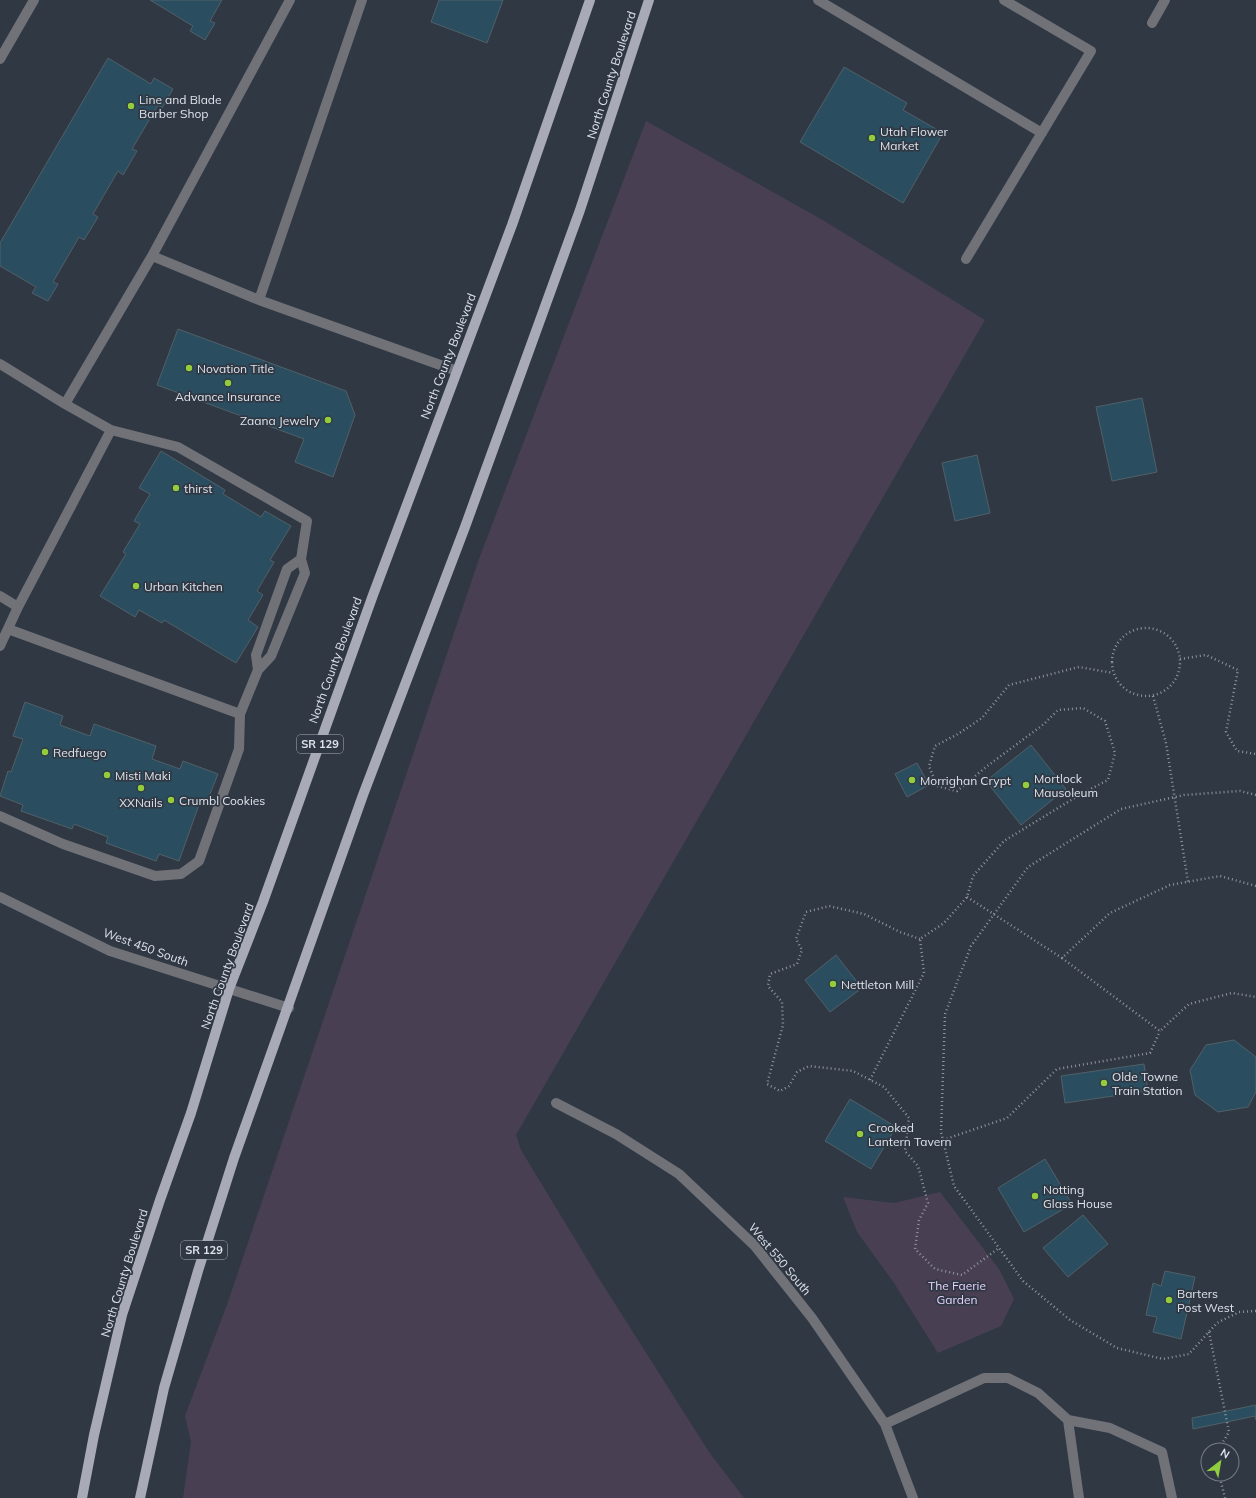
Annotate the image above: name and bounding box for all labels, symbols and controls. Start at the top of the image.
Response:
street label: North County Boulevard [583,9,639,141]
place label: Line and Blade Barber Shop [139,92,222,121]
marker: Line and Blade Barber Shop [126,101,136,111]
place label: Utah Flower Market [880,124,949,153]
marker: Utah Flower Market [867,133,877,143]
street label: North County Boulevard [417,291,479,421]
place label: Novation Title [197,361,274,376]
marker: Novation Title [184,363,194,373]
marker: Advance Insurance [223,378,233,388]
place label: Advance Insurance [175,389,281,404]
place label: Zaana Jewelry [240,413,321,428]
marker: Zaana Jewelry [323,415,333,425]
place label: thirst [184,481,212,496]
marker: thirst [171,483,181,493]
place label: Urban Kitchen [144,579,223,594]
marker: Urban Kitchen [131,581,141,591]
street label: North County Boulevard [305,595,365,725]
road number: SR 129 [297,735,343,753]
place label: Redfuego [53,745,107,760]
marker: Redfuego [40,747,50,757]
place label: Misti Maki [115,768,171,783]
marker: Misti Maki [102,770,112,780]
place label: Mortlock Mausoleum [1034,771,1098,800]
place label: Morrighan Crypt [920,773,1011,788]
marker: Morrighan Crypt [907,775,917,785]
marker: Mortlock Mausoleum [1021,780,1031,790]
marker: XXNails [136,783,146,793]
place label: Crumbl Cookies [179,793,265,808]
place label: XXNails [119,795,163,810]
marker: Crumbl Cookies [166,795,176,805]
street label: North County Boulevard [197,901,257,1031]
street label: West 450 South [101,925,191,969]
place label: Nettleton Mill [841,977,914,992]
marker: Nettleton Mill [828,979,838,989]
place label: Olde Towne Train Station [1112,1069,1183,1098]
marker: Olde Towne Train Station [1099,1078,1109,1088]
place label: Crooked Lantern Tavern [868,1120,952,1149]
marker: Crooked Lantern Tavern [855,1129,865,1139]
place label: Notting Glass House [1043,1182,1112,1211]
marker: Notting Glass House [1030,1191,1040,1201]
street label: North County Boulevard [97,1207,151,1339]
street label: West 550 South [745,1220,815,1298]
road number: SR 129 [181,1241,227,1259]
park label: The Faerie Garden [928,1278,986,1307]
place label: Barters Post West [1177,1286,1234,1315]
marker: Barters Post West [1164,1295,1174,1305]
north arrow [1200,1442,1240,1482]
text: N [1218,1445,1232,1462]

